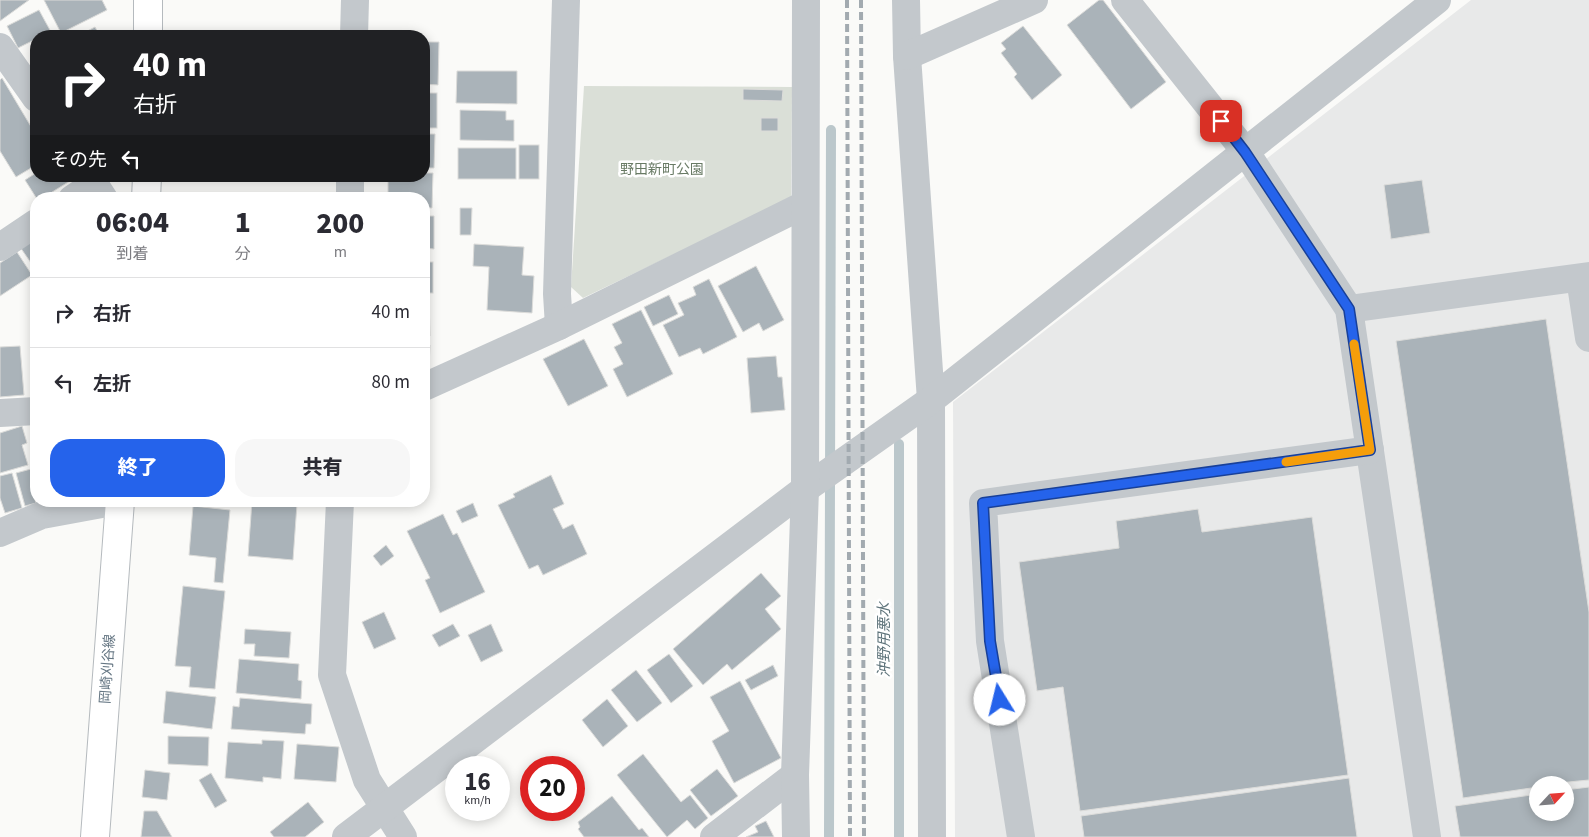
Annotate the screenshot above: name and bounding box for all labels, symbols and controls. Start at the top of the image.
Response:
text: 40 m [133,40,207,90]
icon: right [50,50,115,115]
text: 右折 [133,89,177,121]
pin [1200,100,1242,142]
icon: arrive [1207,107,1235,135]
icon: left [117,145,145,173]
text: その先 [50,147,107,174]
park label: 野田新町公園 [620,160,704,180]
text: 06:04 [96,201,169,244]
text: 1 [235,201,251,244]
text: 200 [316,202,364,245]
text: m [334,241,347,263]
text: 到着 [116,243,148,265]
text: 分 [235,243,251,265]
icon: right [50,299,78,327]
text: 40 m [372,299,410,326]
text: 右折 [93,301,131,328]
icon: left [50,369,78,397]
text: 80 m [372,369,410,396]
text: 左折 [93,371,131,398]
button: 終了 [50,439,225,497]
button: 共有 [235,439,410,497]
water label: 沖野用悪水 [874,601,895,678]
street label: 岡崎刈谷線 [96,633,120,705]
position arrow [973,673,1025,725]
speed limit sign: 20 [520,756,585,821]
text: 16 [464,764,491,800]
north arrow [1529,776,1574,821]
map controls [1529,776,1574,821]
text: km/h [464,792,491,809]

